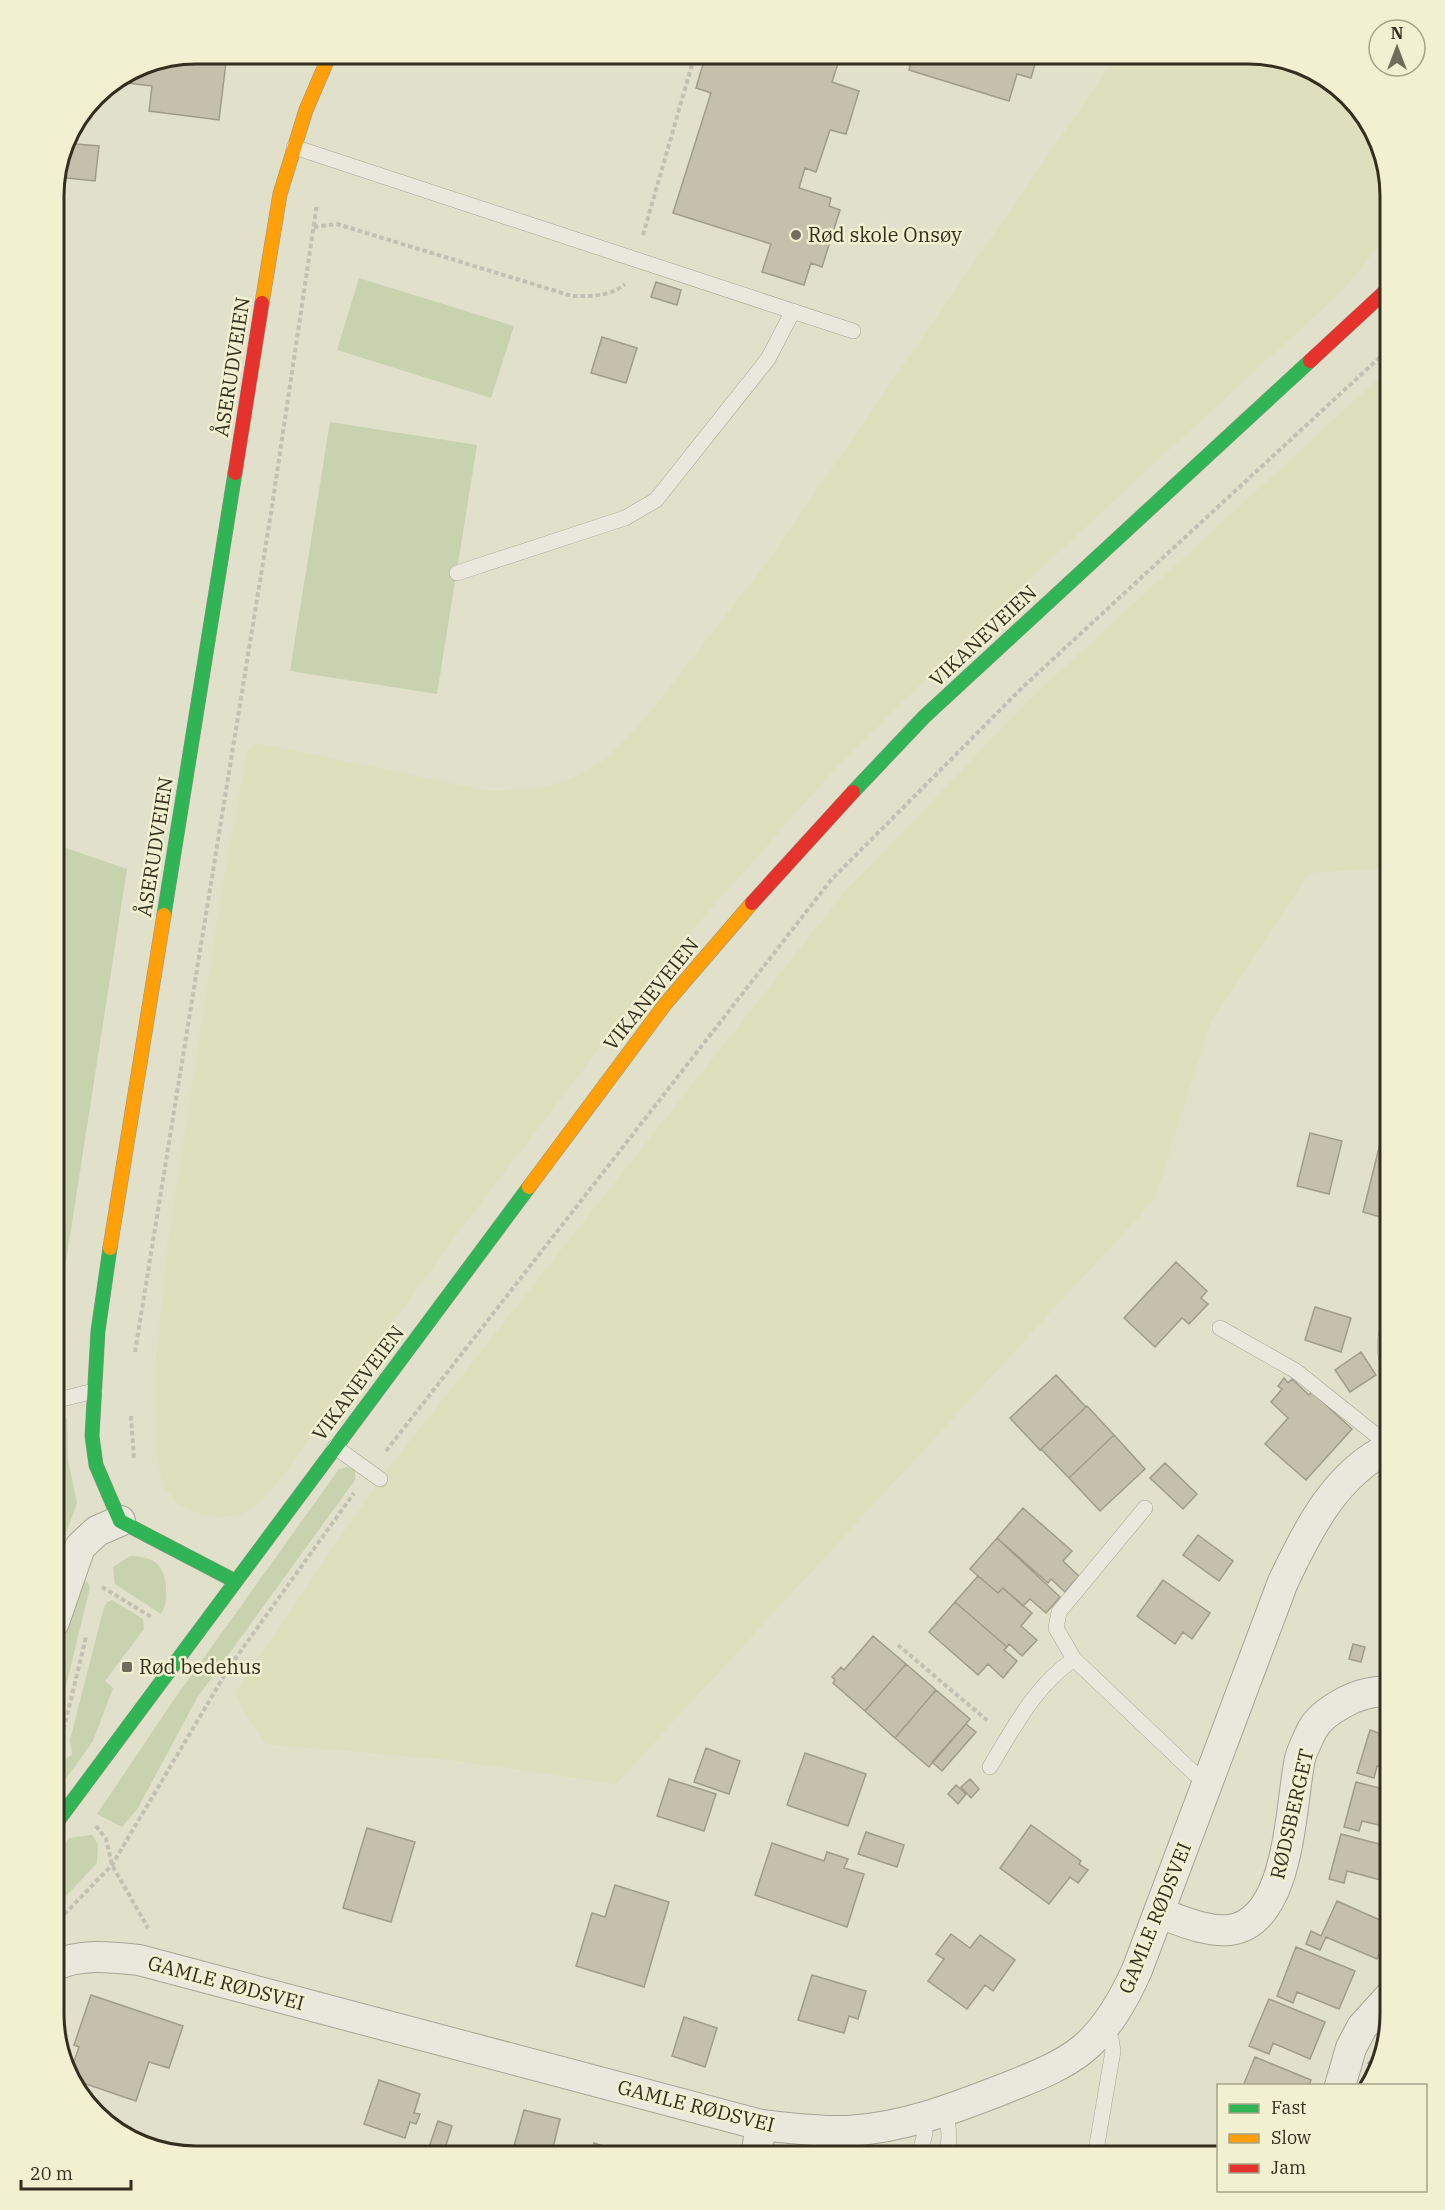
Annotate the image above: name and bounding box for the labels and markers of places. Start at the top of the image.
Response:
place label: Rød skole Onsøy [808,221,962,248]
marker: Rød skole Onsøy [789,228,803,242]
place label: Rød bedehus [139,1653,261,1680]
marker: Rød bedehus [120,1660,134,1674]

